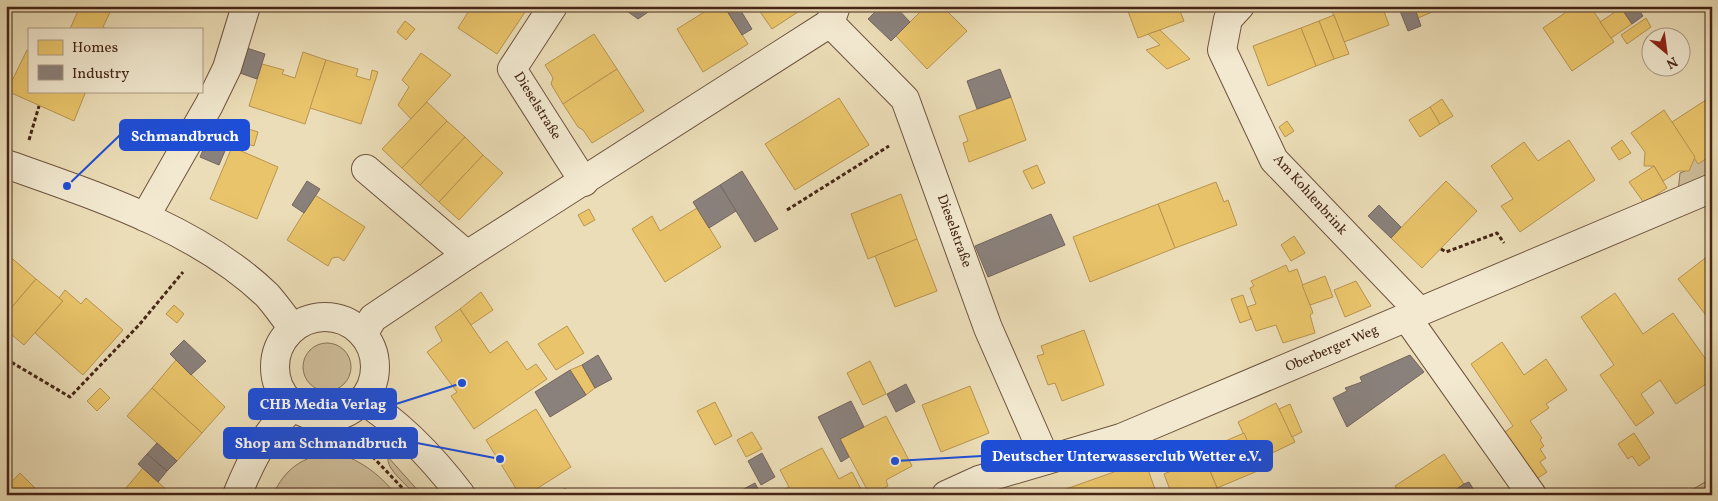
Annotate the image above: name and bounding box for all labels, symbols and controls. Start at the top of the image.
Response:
legend [28,28,202,92]
north arrow [1640,28,1690,78]
text: Homes [72,38,118,59]
text: N [1663,51,1681,73]
text: Industry [72,64,129,85]
street label: Dieselstraße [509,68,566,144]
callout: Schmandbruch [120,120,249,150]
text: Schmandbruch [131,127,239,148]
street label: Am Kohlenbrink [1269,151,1352,240]
street label: Dieselstraße [932,192,976,271]
street label: Oberberger Weg [1283,321,1381,377]
callout: CHB Media Verlag [249,389,396,419]
text: CHB Media Verlag [260,395,386,416]
callout: Shop am Schmandbruch [224,428,417,458]
text: Shop am Schmandbruch [235,434,408,455]
callout: Deutscher Unterwasserclub Wetter e.V. [982,441,1272,471]
text: Deutscher Unterwasserclub Wetter e.V. [992,447,1262,468]

